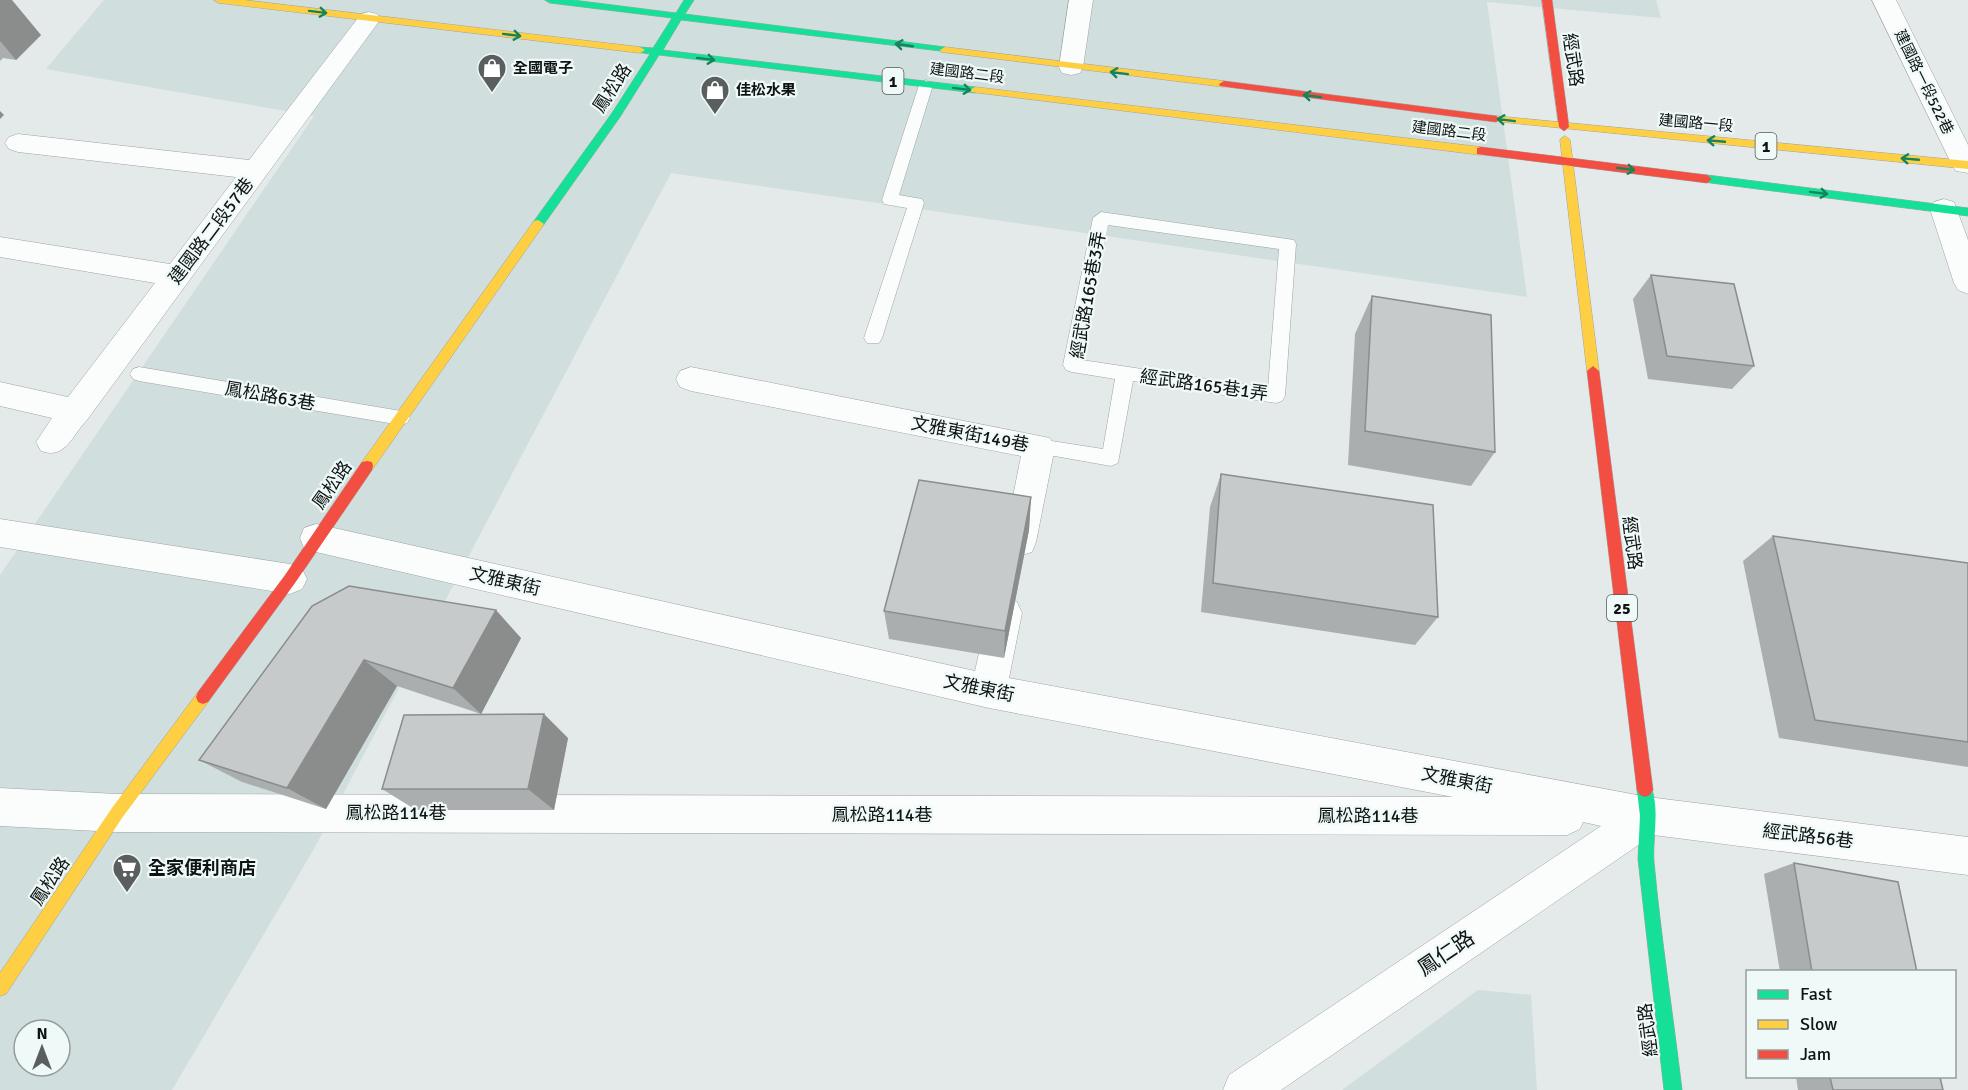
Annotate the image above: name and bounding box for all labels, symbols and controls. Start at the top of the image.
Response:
one-way arrow [308,7,328,18]
street label: 建國路一段522巷 [1891,27,1957,137]
one-way arrow [502,30,521,41]
street label: 經武路 [1558,32,1588,88]
one-way arrow [895,39,915,50]
shop icon: 全國電子 [476,52,508,94]
one-way arrow [695,53,715,64]
place label: 全國電子 [513,59,573,77]
street label: 鳳松路 [588,59,636,117]
street label: 建國路二段 [929,59,1005,87]
one-way arrow [1109,67,1129,78]
road number: 1 [882,68,904,94]
shop icon: 佳松水果 [699,74,731,116]
place label: 佳松水果 [736,81,796,99]
one-way arrow [951,84,971,95]
one-way arrow [1303,90,1323,101]
street label: 建國路一段 [1658,111,1734,135]
one-way arrow [1496,114,1516,125]
street label: 建國路二段 [1411,117,1487,145]
road number: 1 [1756,133,1776,159]
one-way arrow [1706,135,1726,146]
one-way arrow [1900,153,1920,164]
one-way arrow [1615,163,1635,174]
street label: 建國路二段57巷 [164,173,258,289]
one-way arrow [1809,188,1829,199]
street label: 經武路165巷3弄 [1066,230,1110,360]
street label: 經武路165巷1弄 [1139,365,1269,405]
street label: 鳳松路63巷 [223,377,317,415]
street label: 文雅東街149巷 [909,412,1031,456]
street label: 鳳松路 [308,457,356,513]
street label: 經武路 [1618,515,1646,571]
street label: 文雅東街 [467,562,543,600]
road number: 25 [1607,595,1637,621]
street label: 文雅東街 [941,670,1017,706]
street label: 文雅東街 [1420,762,1494,798]
street label: 鳳松路114巷 [345,802,447,824]
street label: 鳳松路114巷 [831,804,933,826]
street label: 鳳松路114巷 [1317,805,1419,827]
street label: 經武路56巷 [1761,820,1855,852]
street label: 鳳松路 [26,852,74,910]
supermarket icon: 全家便利商店 [111,852,143,894]
place label: 全家便利商店 [148,857,256,879]
street label: 鳳仁路 [1413,925,1479,981]
legend [1746,970,1956,1078]
text: Fast [1800,983,1832,1005]
street label: 經武路 [1634,1002,1662,1058]
text: Slow [1800,1013,1837,1035]
north arrow [12,1018,72,1078]
text: N [36,1024,48,1044]
text: Jam [1800,1043,1831,1065]

